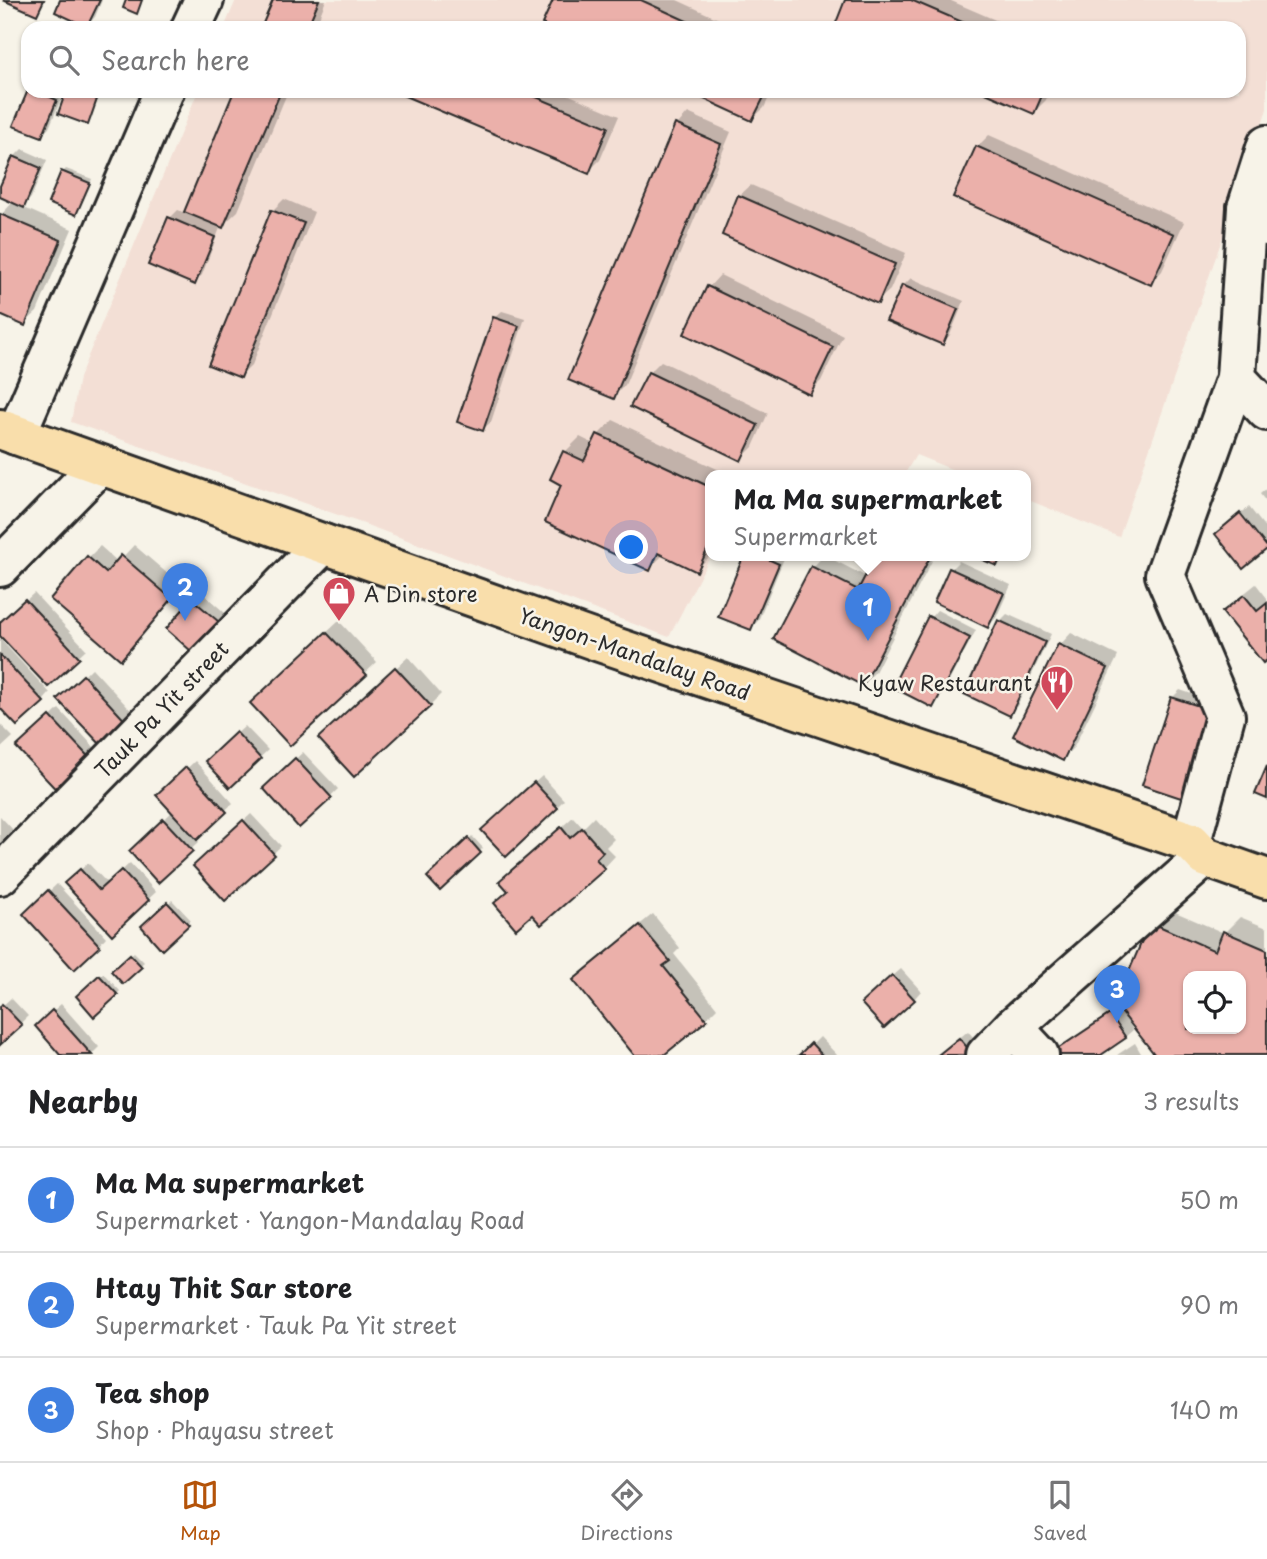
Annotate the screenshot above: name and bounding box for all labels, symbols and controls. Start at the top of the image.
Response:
search box [21,21,1246,98]
text: Search here [101,40,250,79]
icon: search [45,41,83,79]
popup [705,470,1031,561]
text: Ma Ma supermarket [733,479,1003,518]
text: Supermarket [733,518,878,553]
your location [614,530,648,564]
pin: 2 [162,563,208,621]
shop icon: A Din store [320,574,358,623]
place label: A Din store [364,577,478,609]
pin: 1 [845,583,891,641]
street label: Yangon-Mandalay Road [515,598,755,708]
street label: Tauk Pa Yit street [87,633,235,785]
restaurant icon: Kyaw Restaurant [1038,663,1076,712]
place label: Kyaw Restaurant [858,666,1032,698]
pin: 3 [1094,965,1140,1023]
map controls [1183,971,1246,1034]
button: locate [1183,971,1246,1034]
text: Nearby [28,1078,138,1123]
text: 3 results [1143,1083,1239,1118]
text: Ma Ma supermarket [95,1163,364,1202]
text: 1 [46,1182,57,1217]
text: 50 m [1179,1182,1239,1217]
text: Supermarket · Yangon-Mandalay Road [95,1202,525,1237]
text: Htay Thit Sar store [95,1268,352,1307]
text: 2 [43,1287,59,1322]
text: 90 m [1180,1287,1239,1322]
text: Supermarket · Tauk Pa Yit street [95,1307,457,1342]
text: Tea shop [95,1373,210,1412]
text: 3 [43,1392,59,1427]
text: 140 m [1170,1392,1239,1427]
text: Shop · Phayasu street [95,1412,334,1447]
tab: Map [180,1476,221,1546]
tab: Directions [581,1476,673,1546]
tab: Saved [1033,1476,1087,1546]

